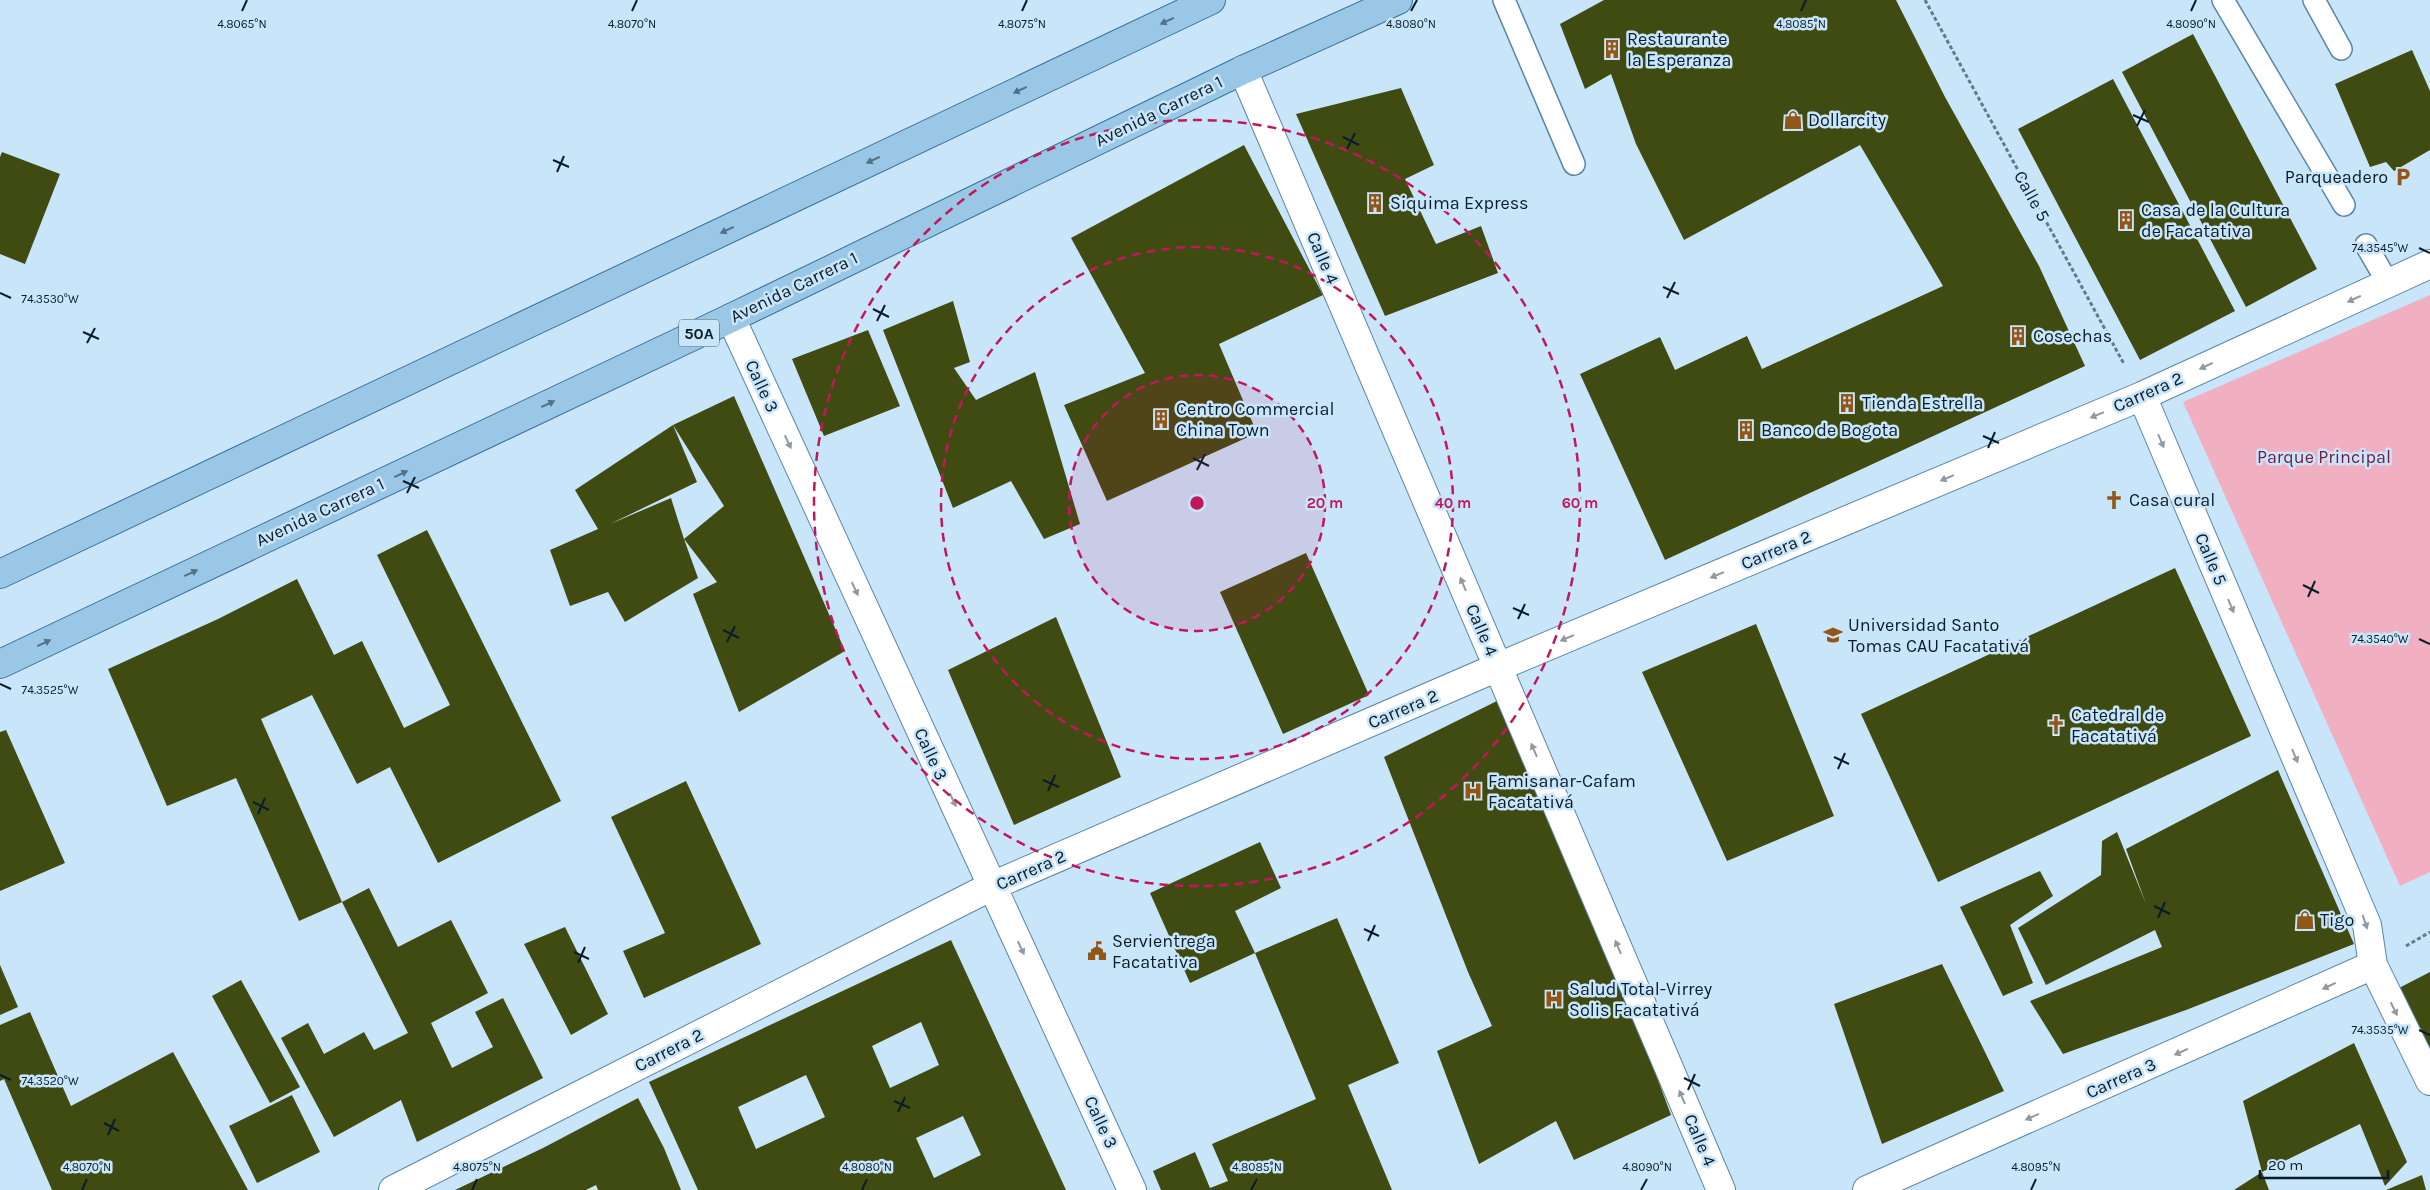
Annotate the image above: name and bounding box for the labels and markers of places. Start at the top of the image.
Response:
place label: Restaurante la Esperanza [1627,28,1731,71]
building icon: Restaurante la Esperanza [1601,38,1623,60]
shop icon: Dollarcity [1782,109,1804,131]
place label: Dollarcity [1808,109,1887,131]
place label: Parqueadero [2285,166,2388,188]
parking icon: Parqueadero [2392,166,2414,188]
building icon: Siquima Express [1364,192,1386,214]
place label: Siquima Express [1390,192,1529,214]
place label: Casa de la Cultura de Facatativa [2141,199,2290,242]
building icon: Casa de la Cultura de Facatativa [2115,209,2137,231]
building icon: Cosechas [2007,325,2029,347]
place label: Cosechas [2033,325,2112,347]
building icon: Tienda Estrella [1836,392,1858,414]
place label: Tienda Estrella [1862,392,1983,414]
place label: Centro Commercial China Town [1176,398,1334,441]
building icon: Centro Commercial China Town [1150,408,1172,430]
building icon: Banco de Bogota [1735,419,1757,441]
place label: Banco de Bogota [1761,419,1898,441]
church icon: Casa cural [2103,489,2125,511]
place label: Casa cural [2129,489,2215,511]
centre of rings [1188,494,1206,512]
place label: Universidad Santo Tomas CAU Facatativá [1848,614,2029,657]
school or university icon: Universidad Santo Tomas CAU Facatativá [1822,624,1844,646]
place label: Catedral de Facatativá [2071,704,2164,747]
church icon: Catedral de Facatativá [2045,714,2067,736]
place label: Famisanar-Cafam Facatativá [1488,770,1636,813]
hospital icon: Famisanar-Cafam Facatativá [1462,780,1484,802]
shop icon: Tigo [2294,909,2316,931]
place label: Tigo [2320,909,2354,931]
place label: Servientrega Facatativa [1112,930,1216,973]
public building icon: Servientrega Facatativa [1086,940,1108,962]
place label: Salud Total-Virrey Solis Facatativá [1569,978,1713,1021]
hospital icon: Salud Total-Virrey Solis Facatativá [1543,988,1565,1010]

